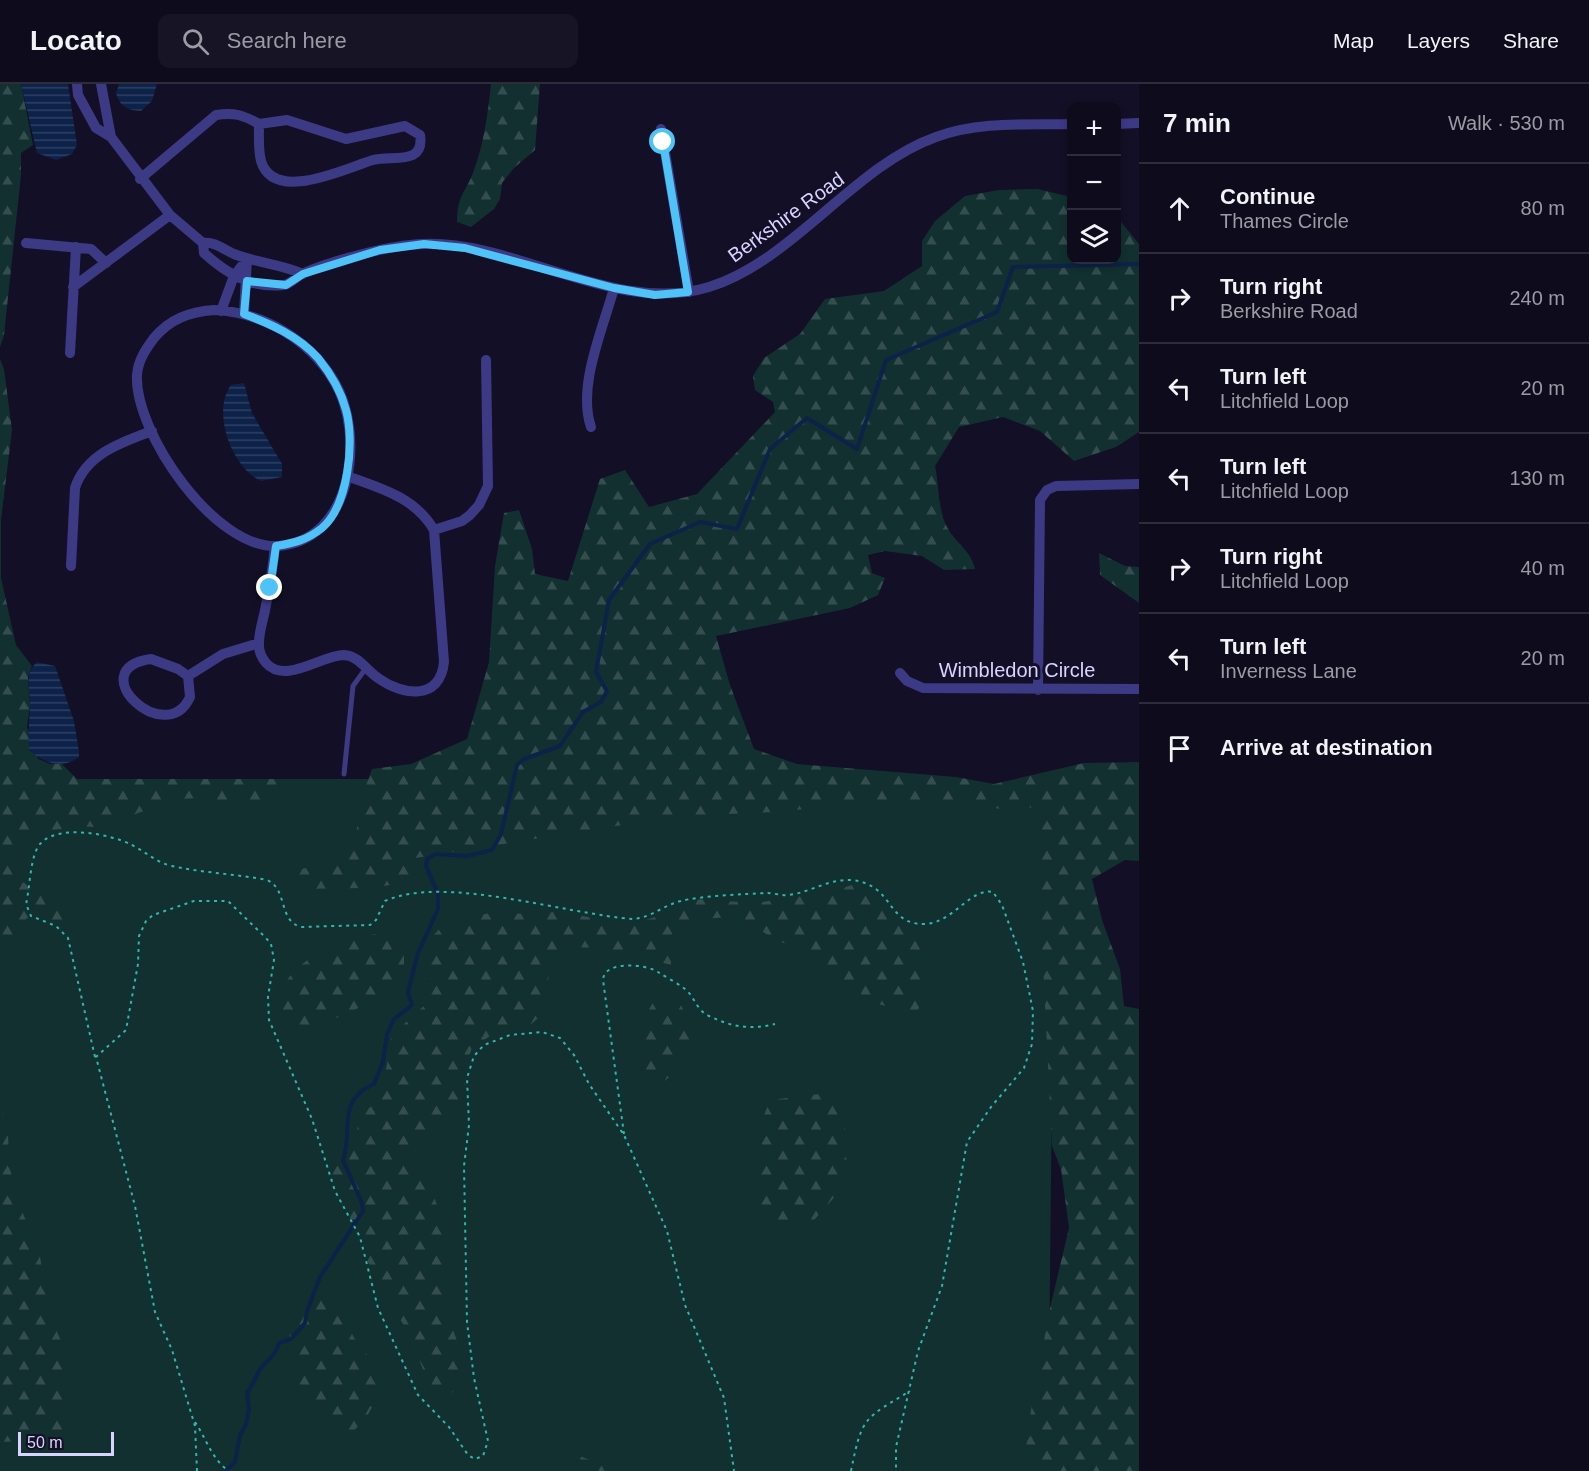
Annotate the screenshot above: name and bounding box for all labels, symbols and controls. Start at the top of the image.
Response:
search box [158,14,578,68]
text: Locato [30,25,122,56]
icon: search [179,25,212,58]
text: Search here [227,28,347,53]
text: Map [1333,29,1374,52]
text: Layers [1407,29,1470,52]
text: Share [1503,29,1559,52]
map controls [1067,102,1121,264]
button: + [1067,102,1121,156]
text: 7 min [1163,108,1231,138]
text: Walk · 530 m [1448,112,1565,134]
route start [649,128,675,154]
button: − [1067,156,1121,210]
street label: Berkshire Road [724,168,848,266]
text: Continue [1220,184,1315,209]
icon: ahead [1163,192,1196,225]
text: 80 m [1521,197,1565,219]
button: layers [1067,210,1121,264]
text: Thames Circle [1220,210,1349,232]
text: Turn right [1220,274,1322,299]
icon: right [1163,282,1196,315]
text: 240 m [1509,287,1565,309]
text: Berkshire Road [1220,300,1358,322]
text: Turn left [1220,364,1306,389]
icon: left [1163,372,1196,405]
text: 20 m [1521,377,1565,399]
text: Litchfield Loop [1220,390,1349,412]
text: Turn left [1220,454,1306,479]
icon: left [1163,462,1196,495]
text: 130 m [1509,467,1565,489]
text: Litchfield Loop [1220,480,1349,502]
text: Turn right [1220,544,1322,569]
icon: right [1163,552,1196,585]
text: 40 m [1521,557,1565,579]
text: Litchfield Loop [1220,570,1349,592]
route end [256,574,282,600]
text: Turn left [1220,634,1306,659]
icon: left [1163,642,1196,675]
text: 20 m [1521,647,1565,669]
street label: Wimbledon Circle [939,659,1095,681]
text: Inverness Lane [1220,660,1357,682]
icon: arrive [1163,732,1196,765]
text: Arrive at destination [1220,735,1433,760]
scale bar [18,1429,114,1456]
text: 50 m [27,1434,63,1451]

